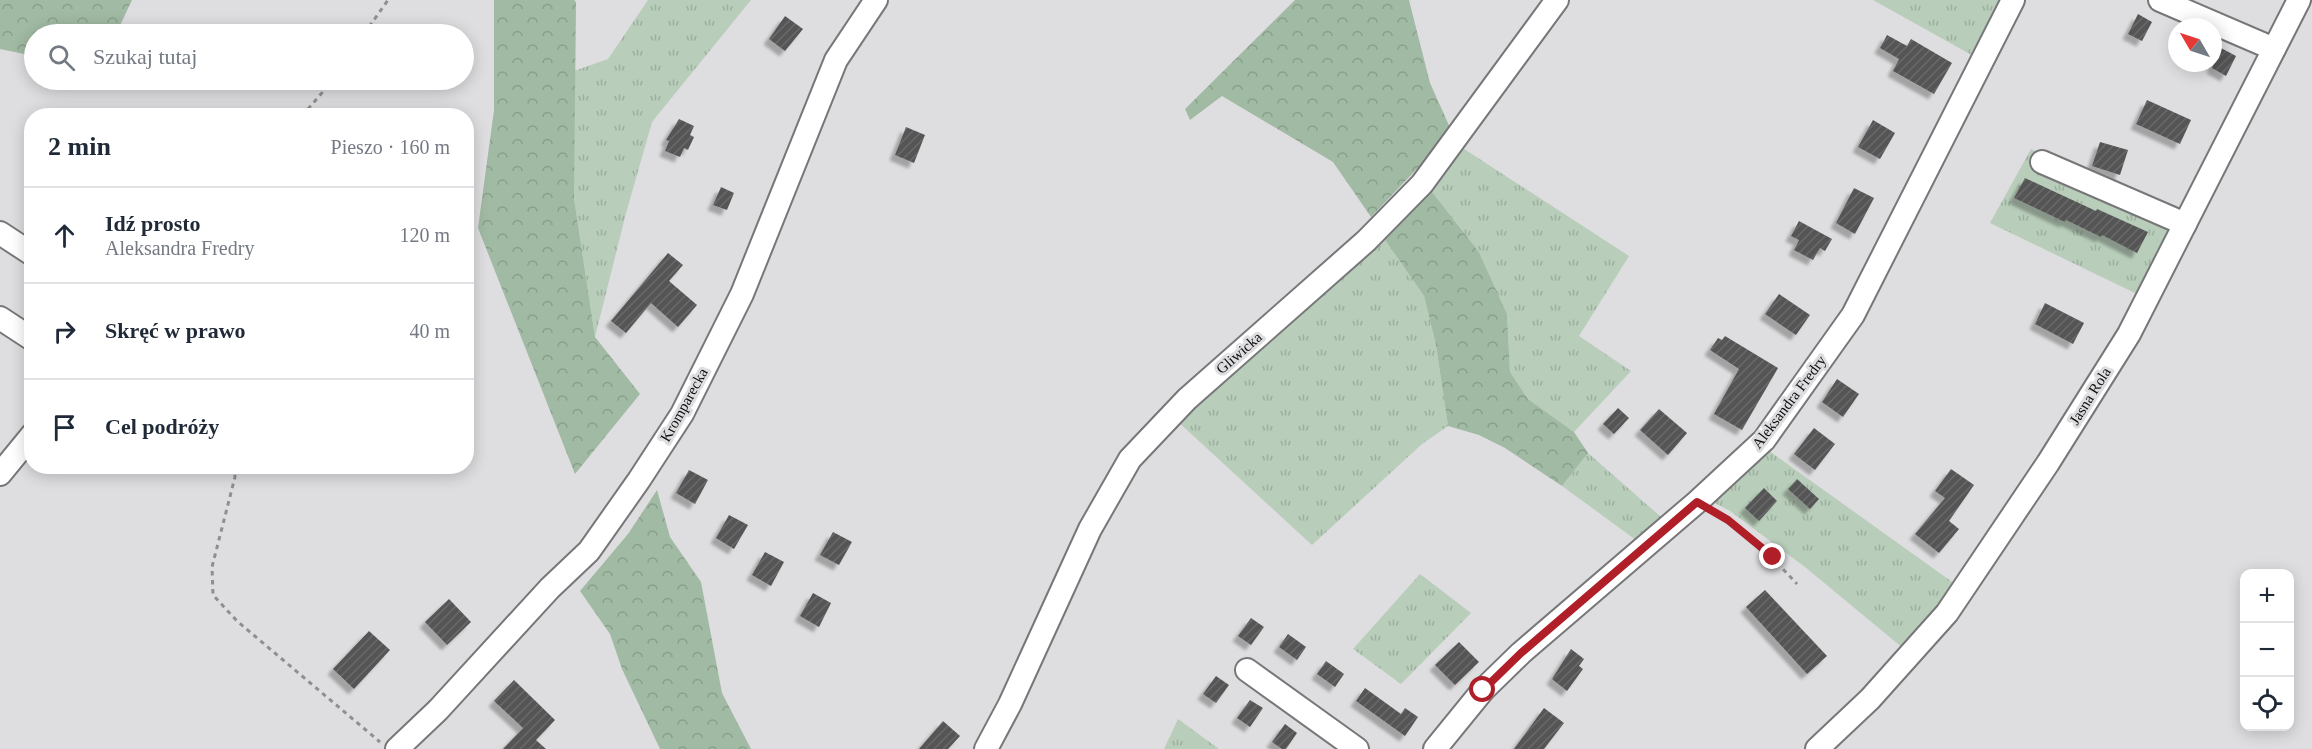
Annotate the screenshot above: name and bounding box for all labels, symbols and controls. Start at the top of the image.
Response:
north arrow [2168,18,2222,72]
search box [24,24,474,90]
icon: search [45,41,78,74]
text: Szukaj tutaj [93,44,197,69]
text: 2 min [48,132,111,161]
text: Pieszo · 160 m [331,136,450,158]
text: Idź prosto [105,211,201,236]
icon: ahead [48,219,81,252]
text: 120 m [399,224,450,246]
text: Aleksandra Fredry [105,237,254,259]
icon: right [48,315,81,348]
text: Skręć w prawo [105,318,246,343]
text: 40 m [409,320,450,342]
street label: Gliwicka [1213,329,1265,377]
street label: Aleksandra Fredry [1749,352,1829,452]
street label: Jasna Rola [2066,364,2114,428]
street label: Kromparecka [657,365,711,445]
icon: arrive [48,411,81,444]
text: Cel podróży [105,414,219,439]
route end [1759,543,1785,569]
map controls [2240,569,2294,731]
button: + [2240,569,2294,623]
button: − [2240,623,2294,677]
route start [1469,676,1495,702]
button: locate [2240,677,2294,731]

